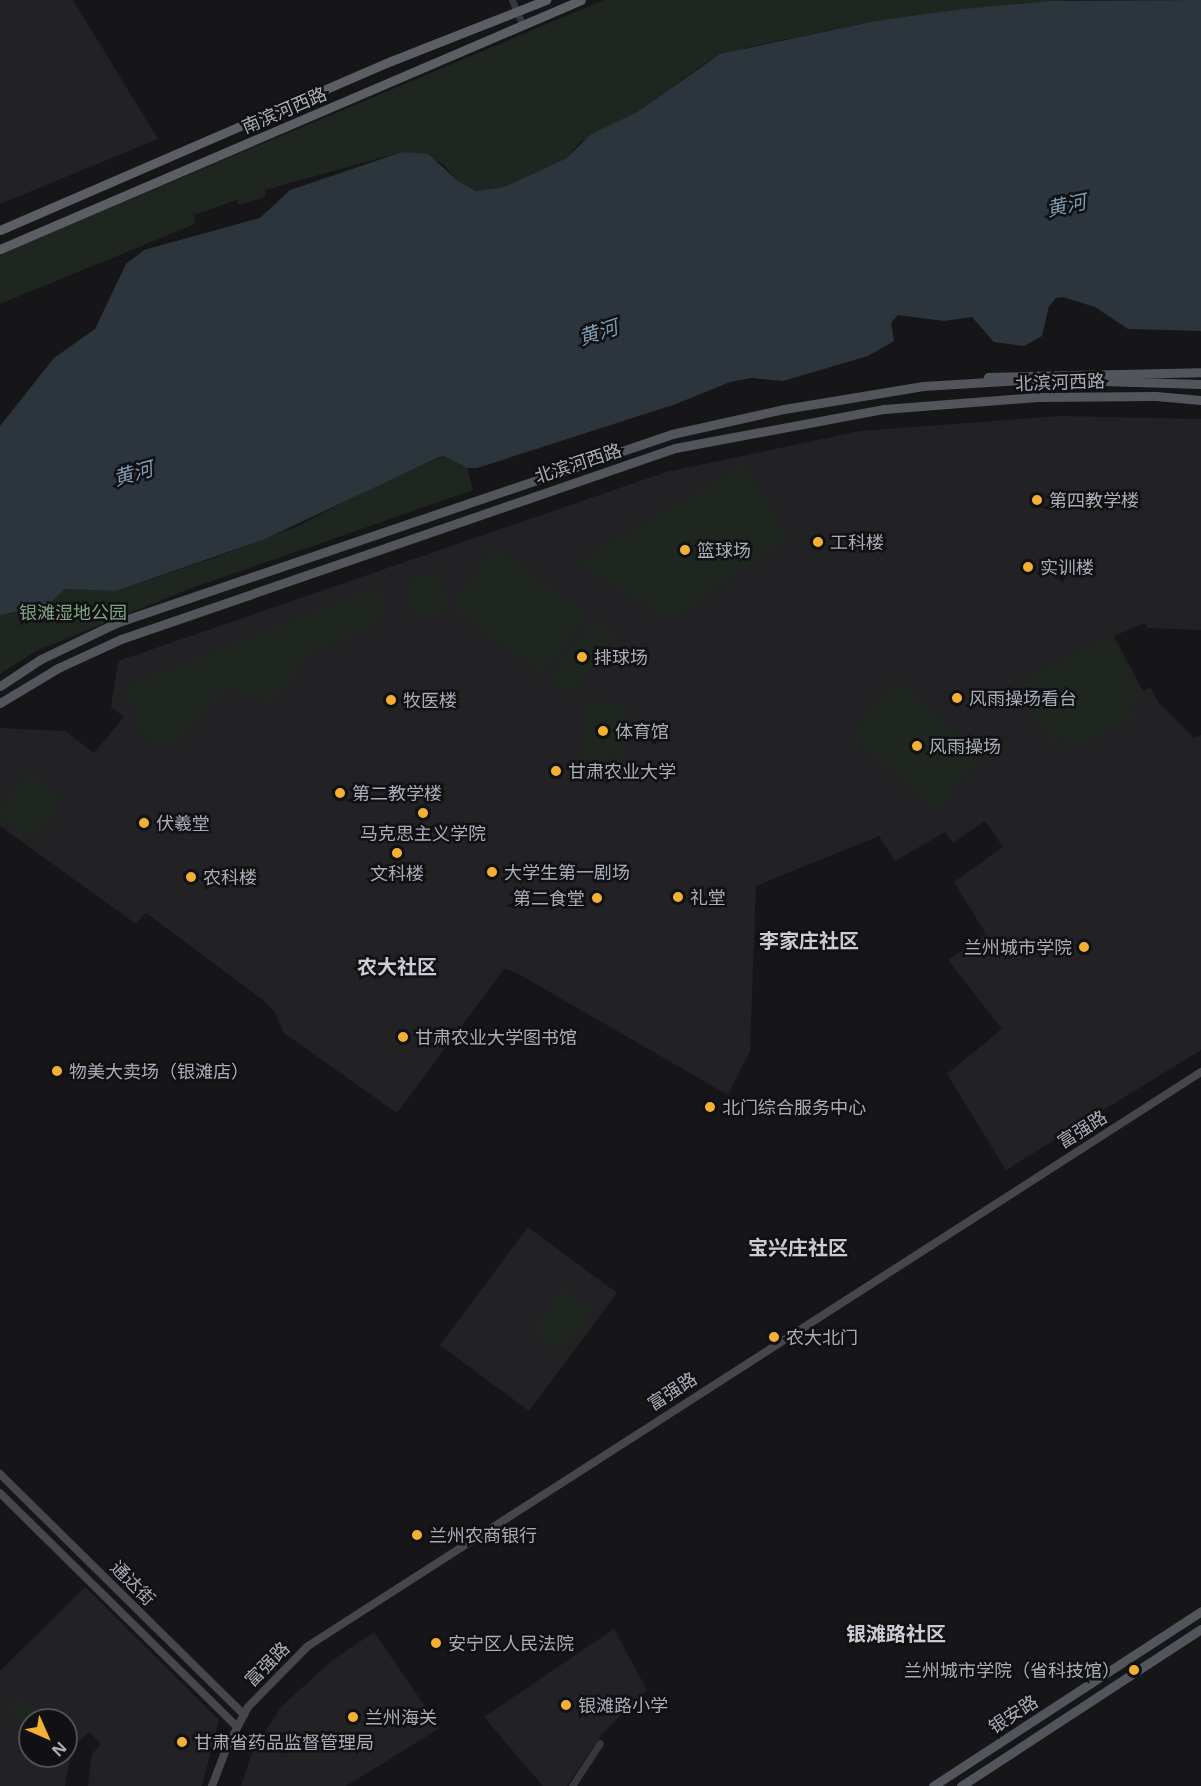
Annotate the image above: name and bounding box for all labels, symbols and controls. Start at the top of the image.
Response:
street label: 南滨河西路 [238,82,330,138]
water label: 黄河 [1044,189,1088,221]
water label: 黄河 [575,314,621,350]
street label: 北滨河西路 [1015,370,1105,394]
street label: 北滨河西路 [532,439,624,487]
water label: 黄河 [110,456,156,490]
place label: 第四教学楼 [1049,489,1139,511]
marker: 第四教学楼 [1030,493,1044,507]
place label: 工科楼 [830,531,884,553]
marker: 工科楼 [811,535,825,549]
place label: 篮球场 [697,539,751,561]
marker: 篮球场 [678,543,692,557]
place label: 实训楼 [1040,556,1094,578]
marker: 实训楼 [1021,560,1035,574]
park label: 银滩湿地公园 [19,601,127,623]
place label: 排球场 [594,646,648,668]
marker: 排球场 [575,650,589,664]
place label: 风雨操场看台 [969,687,1077,709]
place label: 牧医楼 [403,689,457,711]
marker: 风雨操场看台 [950,691,964,705]
marker: 牧医楼 [384,693,398,707]
place label: 体育馆 [615,720,669,742]
marker: 体育馆 [596,724,610,738]
place label: 风雨操场 [929,735,1001,757]
marker: 风雨操场 [910,739,924,753]
place label: 甘肃农业大学 [568,760,676,782]
marker: 甘肃农业大学 [549,764,563,778]
place label: 第二教学楼 [352,782,442,804]
marker: 第二教学楼 [333,786,347,800]
marker: 马克思主义学院 [416,806,430,820]
place label: 伏羲堂 [156,812,210,834]
marker: 伏羲堂 [137,816,151,830]
place label: 马克思主义学院 [360,822,486,844]
marker: 文科楼 [390,846,404,860]
place label: 大学生第一剧场 [504,861,630,883]
place label: 文科楼 [370,862,424,884]
marker: 大学生第一剧场 [485,865,499,879]
place label: 农科楼 [203,866,257,888]
marker: 农科楼 [184,870,198,884]
place label: 礼堂 [690,886,726,908]
place label: 第二食堂 [513,887,585,909]
marker: 礼堂 [671,890,685,904]
marker: 第二食堂 [590,891,604,905]
district label: 李家庄社区 [759,928,859,952]
place label: 兰州城市学院 [964,936,1072,958]
marker: 兰州城市学院 [1077,940,1091,954]
district label: 农大社区 [357,954,437,978]
place label: 甘肃农业大学图书馆 [415,1026,577,1048]
marker: 甘肃农业大学图书馆 [396,1030,410,1044]
place label: 物美大卖场（银滩店） [69,1060,249,1082]
marker: 物美大卖场（银滩店） [50,1064,64,1078]
place label: 北门综合服务中心 [722,1096,866,1118]
marker: 北门综合服务中心 [703,1100,717,1114]
street label: 富强路 [1053,1106,1111,1152]
district label: 宝兴庄社区 [748,1235,848,1259]
place label: 农大北门 [786,1326,858,1348]
marker: 农大北门 [767,1330,781,1344]
street label: 富强路 [643,1367,701,1415]
place label: 兰州农商银行 [429,1524,537,1546]
marker: 兰州农商银行 [410,1528,424,1542]
street label: 通达街 [106,1556,160,1610]
district label: 银滩路社区 [846,1621,946,1645]
place label: 安宁区人民法院 [448,1632,574,1654]
marker: 安宁区人民法院 [429,1636,443,1650]
street label: 富强路 [240,1637,294,1691]
place label: 兰州城市学院（省科技馆） [904,1659,1120,1681]
marker: 兰州城市学院（省科技馆） [1125,1661,1143,1679]
street label: 银安路 [984,1690,1042,1738]
place label: 银滩路小学 [578,1694,668,1716]
marker: 银滩路小学 [559,1698,573,1712]
place label: 兰州海关 [365,1706,437,1728]
north arrow [18,1708,78,1768]
marker: 兰州海关 [346,1710,360,1724]
place label: 甘肃省药品监督管理局 [194,1731,374,1753]
marker: 甘肃省药品监督管理局 [175,1735,189,1749]
text: N [47,1737,72,1762]

